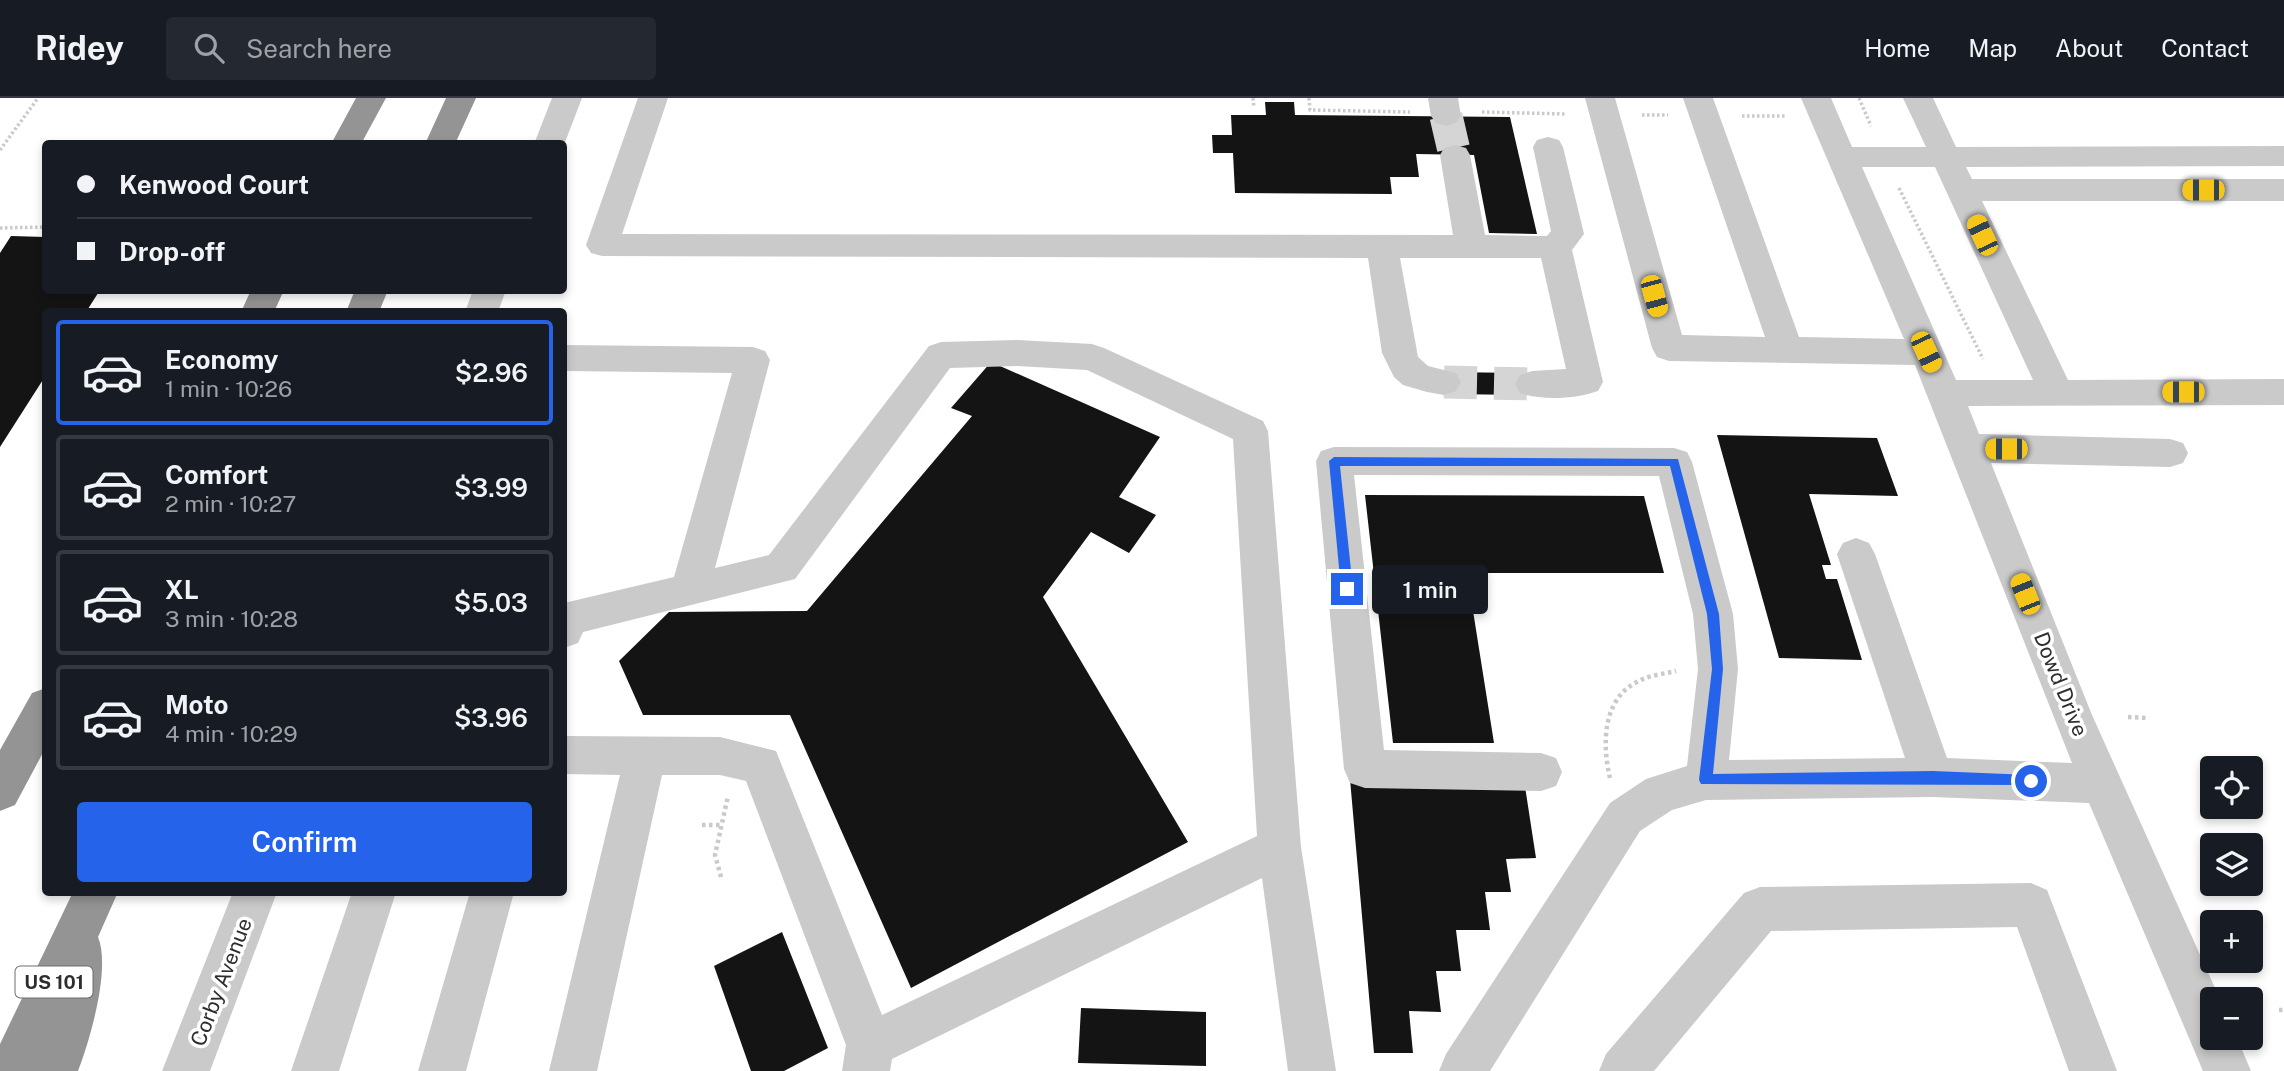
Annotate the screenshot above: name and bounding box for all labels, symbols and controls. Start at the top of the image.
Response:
search box [166,17,656,80]
text: Ridey [35,29,124,67]
icon: search [190,29,228,67]
text: Search here [246,33,392,64]
text: Home [1864,34,1930,62]
text: Map [1968,34,2017,62]
text: About [2055,34,2123,62]
text: Contact [2161,34,2249,62]
text: Kenwood Court [119,169,309,200]
car [2183,180,2225,201]
car [1964,212,2001,258]
text: Drop-off [119,236,225,267]
car [1639,273,1670,319]
car [1908,329,1945,375]
icon: car [81,341,144,404]
text: Economy [165,344,278,375]
text: $2.96 [455,357,528,388]
text: 1 min · 10:26 [165,375,292,402]
car [2163,382,2205,403]
car [1986,439,2028,460]
icon: car [81,456,144,519]
text: Comfort [165,459,268,490]
text: $3.99 [454,472,528,503]
text: 2 min · 10:27 [165,490,296,517]
callout: 1 min [1372,564,1487,614]
icon: car [81,571,144,634]
car [2008,571,2043,617]
route end [1331,573,1363,605]
text: XL [165,574,199,605]
text: 1 min [1403,576,1457,603]
text: $5.03 [454,587,528,618]
text: 3 min · 10:28 [165,605,298,632]
street label: Dowd Drive [2029,628,2093,740]
icon: car [81,686,144,749]
text: Moto [165,689,228,720]
text: $3.96 [454,702,528,733]
text: 4 min · 10:29 [165,720,298,747]
map controls [2200,756,2263,1050]
button: locate [2200,756,2263,819]
route start [2015,765,2047,797]
button: Confirm [77,802,532,882]
button: layers [2200,833,2263,896]
button: + [2200,910,2263,973]
street label: Corby Avenue [185,914,257,1050]
road number: US 101 [16,967,92,998]
button: − [2200,987,2263,1050]

